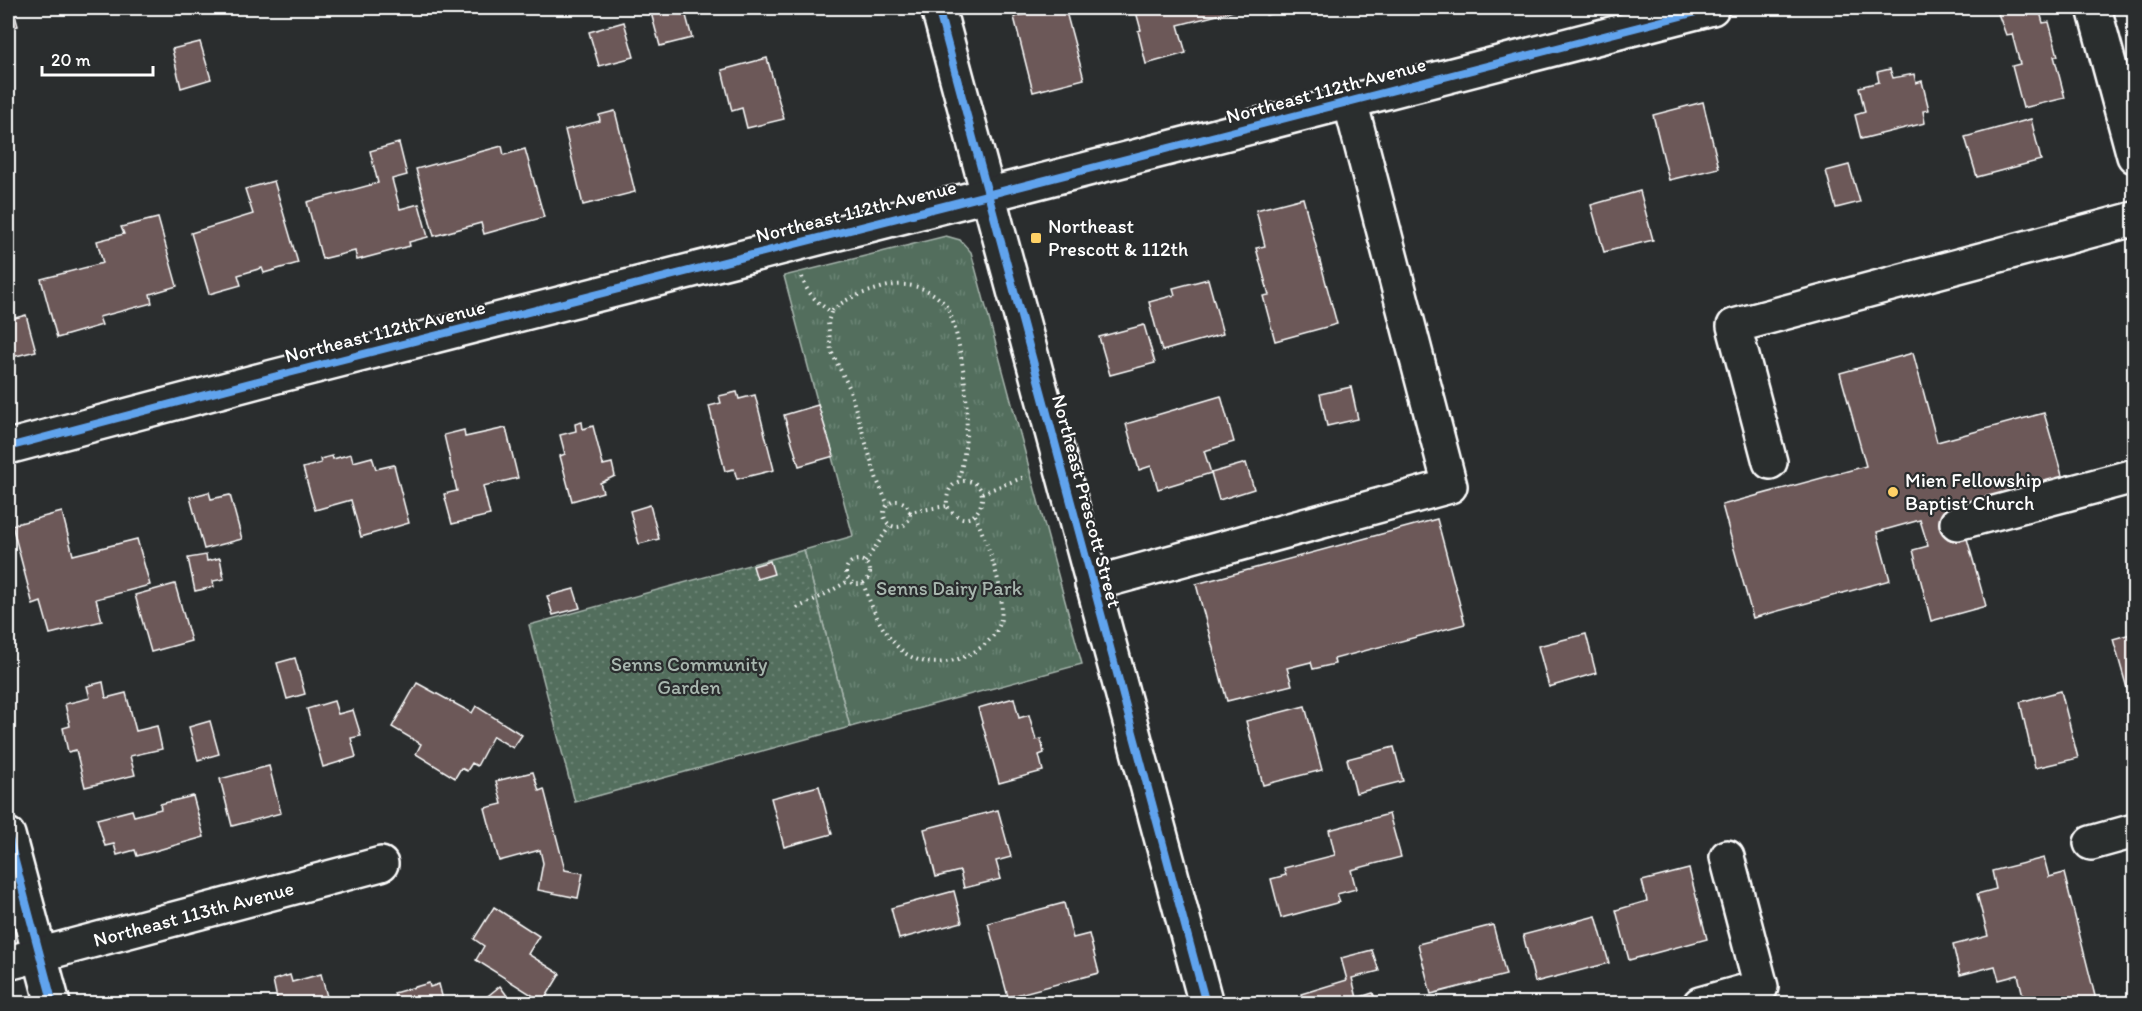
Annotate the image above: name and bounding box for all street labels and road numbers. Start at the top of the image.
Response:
street label: Northeast 112th Avenue [1223,52,1429,128]
street label: Northeast 112th Avenue [753,174,959,248]
street label: Northeast 112th Avenue [282,294,488,368]
street label: Northeast Prescott Street [1047,392,1127,611]
street label: Northeast 113th Avenue [91,876,296,952]

